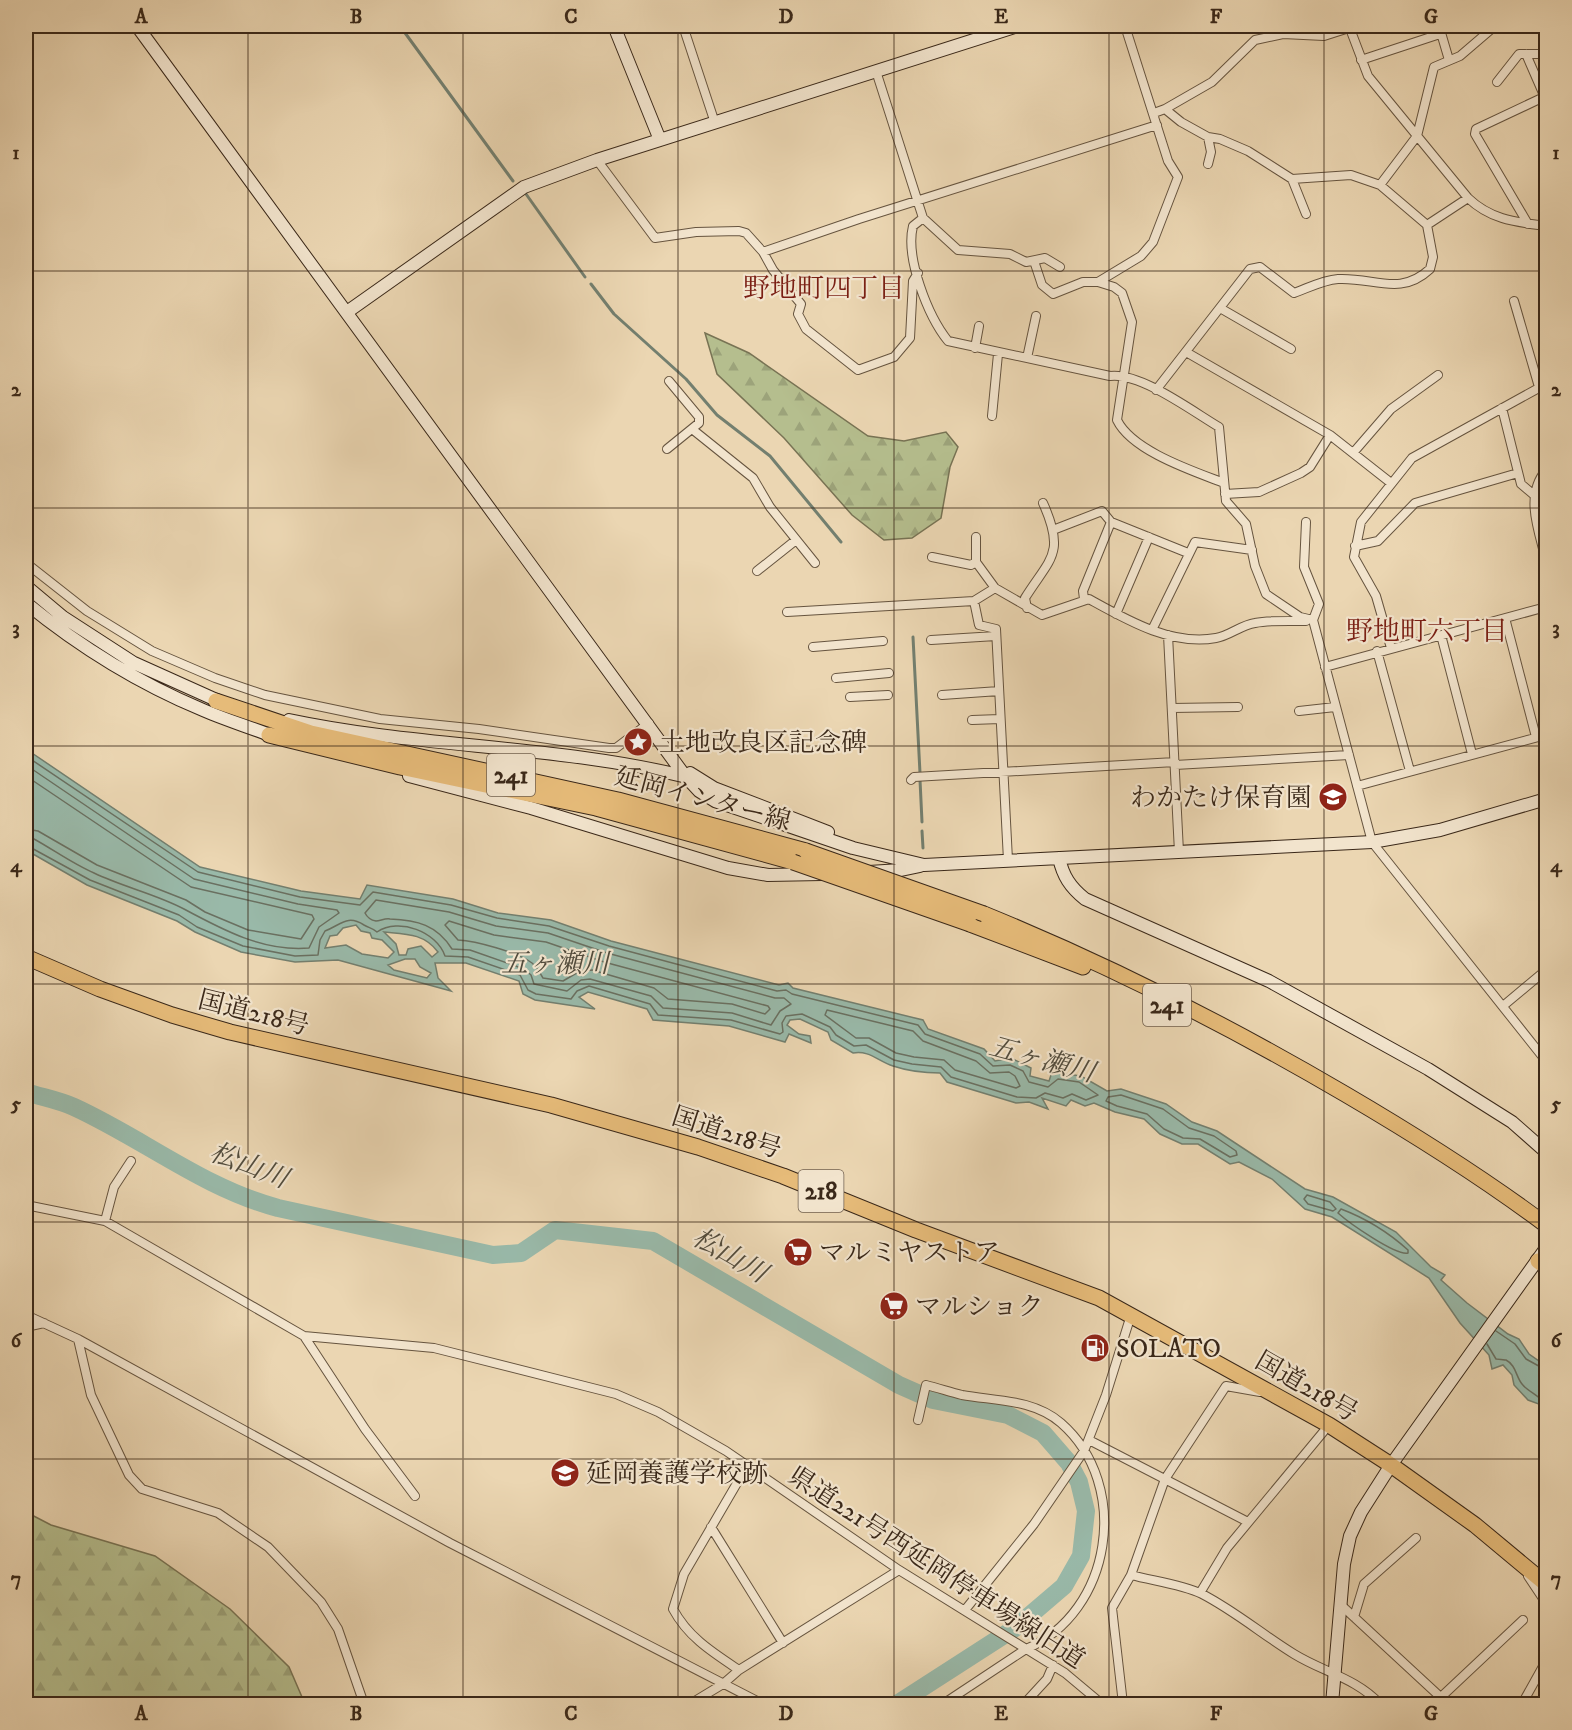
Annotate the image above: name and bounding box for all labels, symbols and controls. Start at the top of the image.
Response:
text: A [134,5,149,30]
text: B [350,5,362,30]
text: C [564,5,578,30]
text: D [779,5,794,30]
text: E [994,5,1008,30]
text: F [1210,5,1223,30]
text: G [1424,5,1438,30]
text: 1 [12,141,20,166]
text: 1 [1552,141,1560,166]
district label: 野地町四丁目 [743,272,905,306]
text: 2 [11,378,22,403]
text: 2 [1551,378,1562,403]
district label: 野地町六丁目 [1346,615,1508,649]
text: 3 [12,616,20,641]
text: 3 [1552,616,1560,641]
place icon: 土地改良区記念碑 [622,726,654,758]
place label: 土地改良区記念碑 [659,727,867,760]
road number: 241 [487,754,535,796]
street label: 延岡インター線 [611,760,794,839]
school or university icon: わかたけ保育園 [1317,781,1349,813]
place label: わかたけ保育園 [1130,782,1312,815]
text: 4 [10,854,23,879]
text: 4 [1550,854,1563,879]
water label: 五ヶ瀬川 [501,947,612,981]
street label: 国道218号 [195,984,313,1043]
road number: 241 [1143,984,1191,1026]
water label: 五ヶ瀬川 [985,1030,1101,1091]
text: 5 [10,1092,21,1117]
text: 5 [1550,1092,1561,1117]
street label: 国道218号 [668,1100,786,1167]
water label: 松山川 [205,1136,295,1197]
road number: 218 [798,1170,844,1212]
water label: 松山川 [686,1221,776,1292]
supermarket icon: マルミヤストア [782,1236,814,1268]
place label: マルミヤストア [819,1237,1000,1270]
supermarket icon: マルショク [878,1290,910,1322]
place label: マルショク [915,1291,1044,1324]
text: 6 [11,1329,23,1354]
text: 6 [1551,1329,1563,1354]
fuel station icon: SOLATO [1079,1332,1111,1364]
place label: SOLATO [1116,1333,1221,1366]
street label: 国道218号 [1249,1345,1364,1430]
school or university icon: 延岡養護学校跡 [549,1457,581,1489]
place label: 延岡養護学校跡 [586,1458,768,1491]
street label: 県道221号西延岡停車場線旧道 [782,1460,1091,1677]
text: 7 [11,1567,21,1592]
text: 7 [1551,1567,1561,1592]
text: A [134,1702,149,1727]
text: B [350,1702,362,1727]
text: C [564,1702,578,1727]
text: D [779,1702,794,1727]
text: E [994,1702,1008,1727]
text: F [1210,1702,1223,1727]
text: G [1424,1702,1438,1727]

